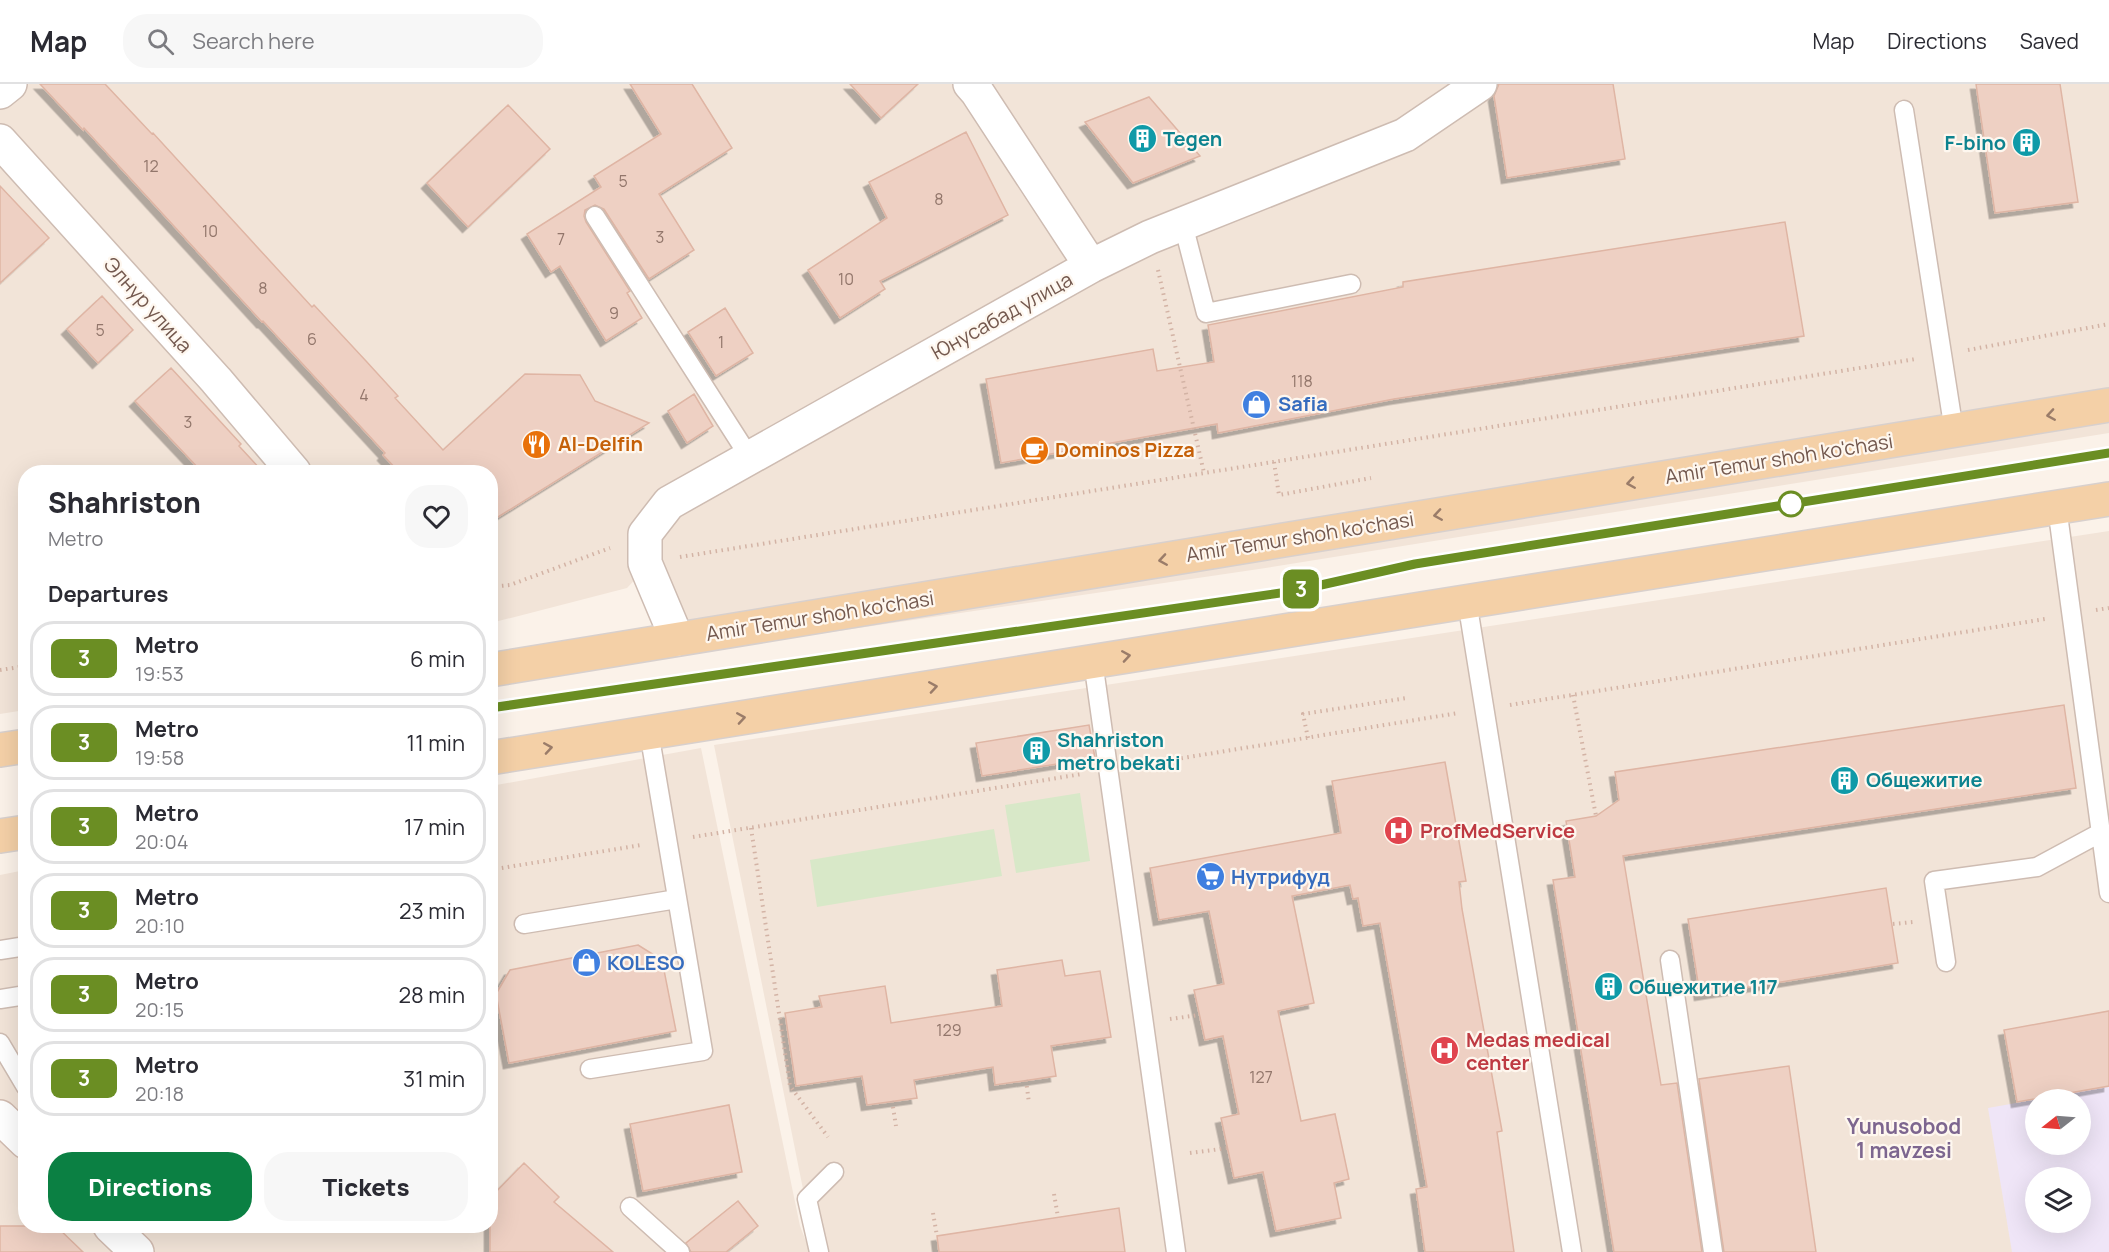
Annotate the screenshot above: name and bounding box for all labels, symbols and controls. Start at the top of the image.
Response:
search box [123,14,543,68]
text: Map [30,22,87,60]
icon: search [144,25,177,58]
text: Search here [192,26,315,56]
text: Map [1813,27,1854,55]
text: Directions [1887,27,1987,55]
text: Saved [2020,27,2079,55]
building icon: Tegen [1126,123,1158,155]
place label: Tegen [1163,125,1222,152]
building icon: F-bino [2011,127,2043,159]
place label: F-bino [1944,129,2006,156]
house number: 12 [143,155,159,177]
house number: 5 [618,170,628,192]
house number: 8 [934,188,944,210]
house number: 10 [202,220,218,242]
house number: 3 [656,226,664,248]
house number: 7 [557,228,565,250]
street label: Элнур улица [98,251,199,358]
street label: Юнусабад улица [926,266,1077,366]
house number: 10 [838,268,854,290]
house number: 8 [258,277,268,299]
house number: 9 [609,302,619,324]
house number: 5 [95,319,105,341]
house number: 6 [307,328,317,350]
house number: 1 [718,331,724,353]
house number: 118 [1291,370,1313,392]
house number: 4 [359,384,369,406]
shop icon: Safia [1241,388,1273,420]
place label: Safia [1278,390,1328,417]
one-way arrow [2047,408,2056,420]
house number: 3 [184,411,192,433]
street label: Amir Temur shoh ko'chasi [1663,427,1895,490]
restaurant icon: Al-Delfin [521,428,553,460]
place label: Al-Delfin [558,430,643,457]
cafe icon: Dominos Pizza [1018,434,1050,466]
place label: Dominos Pizza [1055,436,1195,463]
one-way arrow [1626,477,1636,489]
text: Shahriston [48,483,201,521]
button: heart [405,485,468,548]
unlabelled marker [1778,491,1804,517]
street label: Amir Temur shoh ko'chasi [1184,505,1416,568]
one-way arrow [1434,508,1443,520]
text: Metro [48,525,103,552]
one-way arrow [1158,553,1168,565]
line badge: 3 [1282,570,1320,608]
text: 3 [1295,575,1307,603]
text: Departures [48,579,168,609]
street label: Amir Temur shoh ko'chasi [704,584,936,647]
text: Metro [135,630,199,660]
text: 3 [78,644,90,672]
text: 6 min [410,644,465,674]
one-way arrow [1121,650,1130,662]
text: 19:53 [135,660,184,687]
one-way arrow [928,681,938,694]
one-way arrow [736,712,745,724]
text: Metro [135,714,199,744]
place label: Shahriston metro bekati [1057,726,1181,776]
text: 3 [78,728,90,756]
text: 11 min [407,728,465,758]
building icon: Shahriston metro bekati [1020,735,1052,767]
one-way arrow [544,743,553,755]
text: 19:58 [135,744,184,771]
building icon: Общежитие [1829,764,1861,796]
place label: Общежитие [1866,766,1983,793]
text: Metro [135,798,199,828]
text: 3 [78,812,90,840]
text: 17 min [404,812,465,842]
hospital icon: ProfMedService [1383,815,1415,847]
place label: ProfMedService [1420,817,1575,844]
text: 20:04 [135,828,189,855]
supermarket icon: Нутрифуд [1194,861,1226,893]
place label: Нутрифуд [1231,863,1330,890]
text: Metro [135,882,199,912]
text: 3 [78,896,90,924]
text: 23 min [399,896,465,926]
text: 20:10 [135,912,185,939]
shop icon: KOLESO [570,947,602,979]
place label: KOLESO [607,949,685,976]
text: Metro [135,966,199,996]
building icon: Общежитие 117 [1592,971,1624,1003]
place label: Общежитие 117 [1629,973,1778,1000]
text: 3 [78,980,90,1008]
text: 28 min [398,980,465,1010]
text: 20:15 [135,996,184,1023]
house number: 129 [936,1019,962,1041]
place label: Medas medical center [1466,1026,1610,1076]
hospital icon: Medas medical center [1429,1035,1461,1067]
text: Metro [135,1050,199,1080]
text: 3 [78,1064,90,1092]
text: 31 min [403,1064,465,1094]
house number: 127 [1249,1066,1273,1088]
text: 20:18 [135,1080,184,1107]
north arrow [2025,1089,2091,1155]
map controls [2025,1089,2091,1233]
district label: Yunusobod 1 mavzesi [1847,1112,1961,1164]
button: Directions [48,1152,252,1221]
button: Tickets [264,1152,468,1221]
button: layers [2025,1167,2091,1233]

